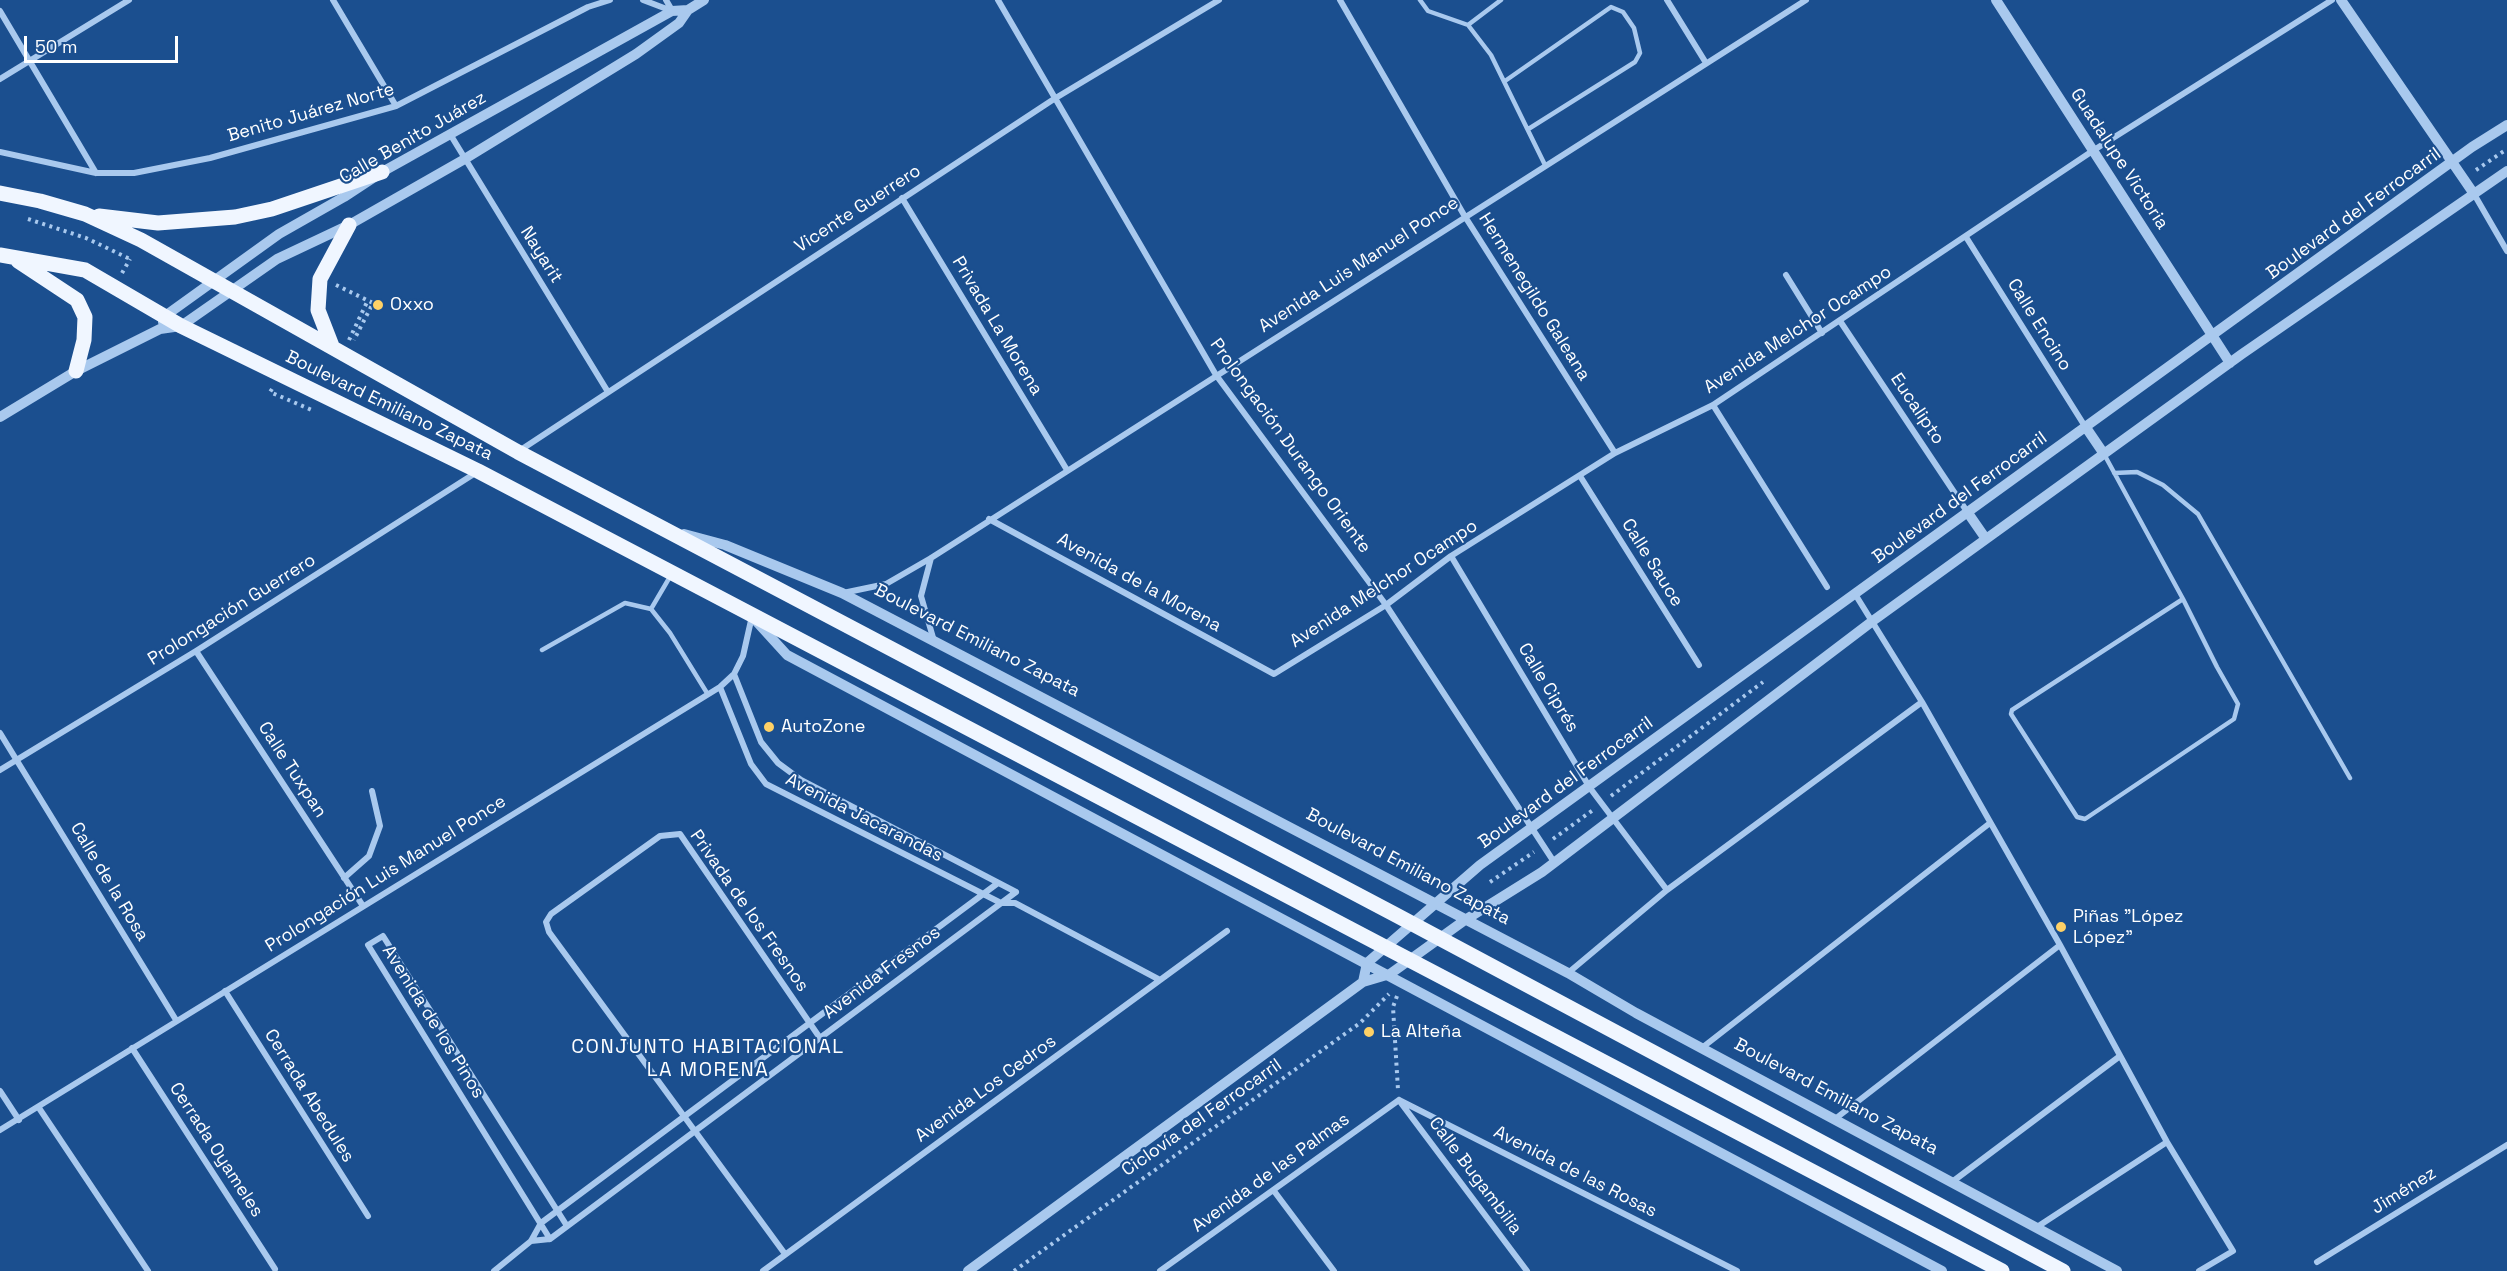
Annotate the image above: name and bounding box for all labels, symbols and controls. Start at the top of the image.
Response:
scale bar [27,24,182,62]
text: 50 m [35,35,77,58]
street label: Benito Juárez Norte [225,79,397,147]
street label: Guadalupe Victoria [2065,84,2173,234]
street label: Calle Benito Juárez [336,87,490,189]
street label: Boulevard del Ferrocarril [2262,143,2446,285]
street label: Vicente Guerrero [791,160,925,258]
street label: Avenida Luis Manuel Ponce [1255,192,1463,338]
street label: Hermenegildo Galeana [1473,209,1595,385]
street label: Nayarit [515,223,567,287]
street label: Privada La Morena [947,253,1047,399]
street label: Avenida Melchor Ocampo [1700,261,1896,399]
street label: Calle Encino [2002,275,2076,375]
place label: Oxxo [390,294,434,316]
marker: Oxxo [371,298,385,312]
street label: Prolongación Durango Oriente [1205,334,1375,558]
street label: Boulevard Emiliano Zapata [282,346,496,466]
street label: Eucalipto [1885,369,1949,449]
street label: Boulevard del Ferrocarril [1868,427,2052,569]
street label: Avenida Melchor Ocampo [1286,515,1482,653]
street label: Calle Sauce [1616,515,1688,611]
street label: Avenida de la Morena [1053,529,1225,637]
street label: Prolongación Guerrero [144,550,320,670]
street label: Boulevard Emiliano Zapata [871,580,1083,702]
street label: Calle Ciprés [1513,640,1583,736]
street label: Boulevard del Ferrocarril [1474,712,1658,854]
place label: AutoZone [781,716,865,738]
street label: Calle Tuxpan [253,718,331,822]
marker: AutoZone [762,720,776,734]
street label: Avenida Jacarandas [782,769,946,867]
street label: Prolongación Luis Manuel Ponce [262,791,510,957]
street label: Boulevard Emiliano Zapata [1302,804,1514,930]
street label: Calle de la Rosa [65,819,153,945]
street label: Privada de los Fresnos [685,826,813,996]
place label: Piñas "López López" [2073,906,2183,948]
marker: Piñas "López López" [2054,920,2068,934]
street label: Avenida Fresnos [819,922,945,1024]
street label: Avenida de los Pinos [377,941,489,1103]
place label: La Alteña [1381,1021,1462,1043]
street label: Cerrada Abedules [259,1025,359,1167]
marker: La Alteña [1362,1025,1376,1039]
street label: Avenida Los Cedros [911,1031,1061,1147]
street label: Boulevard Emiliano Zapata [1730,1034,1942,1160]
district label: CONJUNTO HABITACIONAL LA MORENA [571,1036,845,1083]
street label: Ciclovía del Ferrocarril [1118,1055,1286,1181]
street label: Cerrada Oyameles [164,1079,268,1221]
street label: Avenida de las Palmas [1188,1109,1354,1237]
street label: Calle Bugambilia [1424,1113,1526,1239]
street label: Avenida de las Rosas [1490,1121,1660,1223]
street label: Jiménez [2368,1163,2440,1219]

